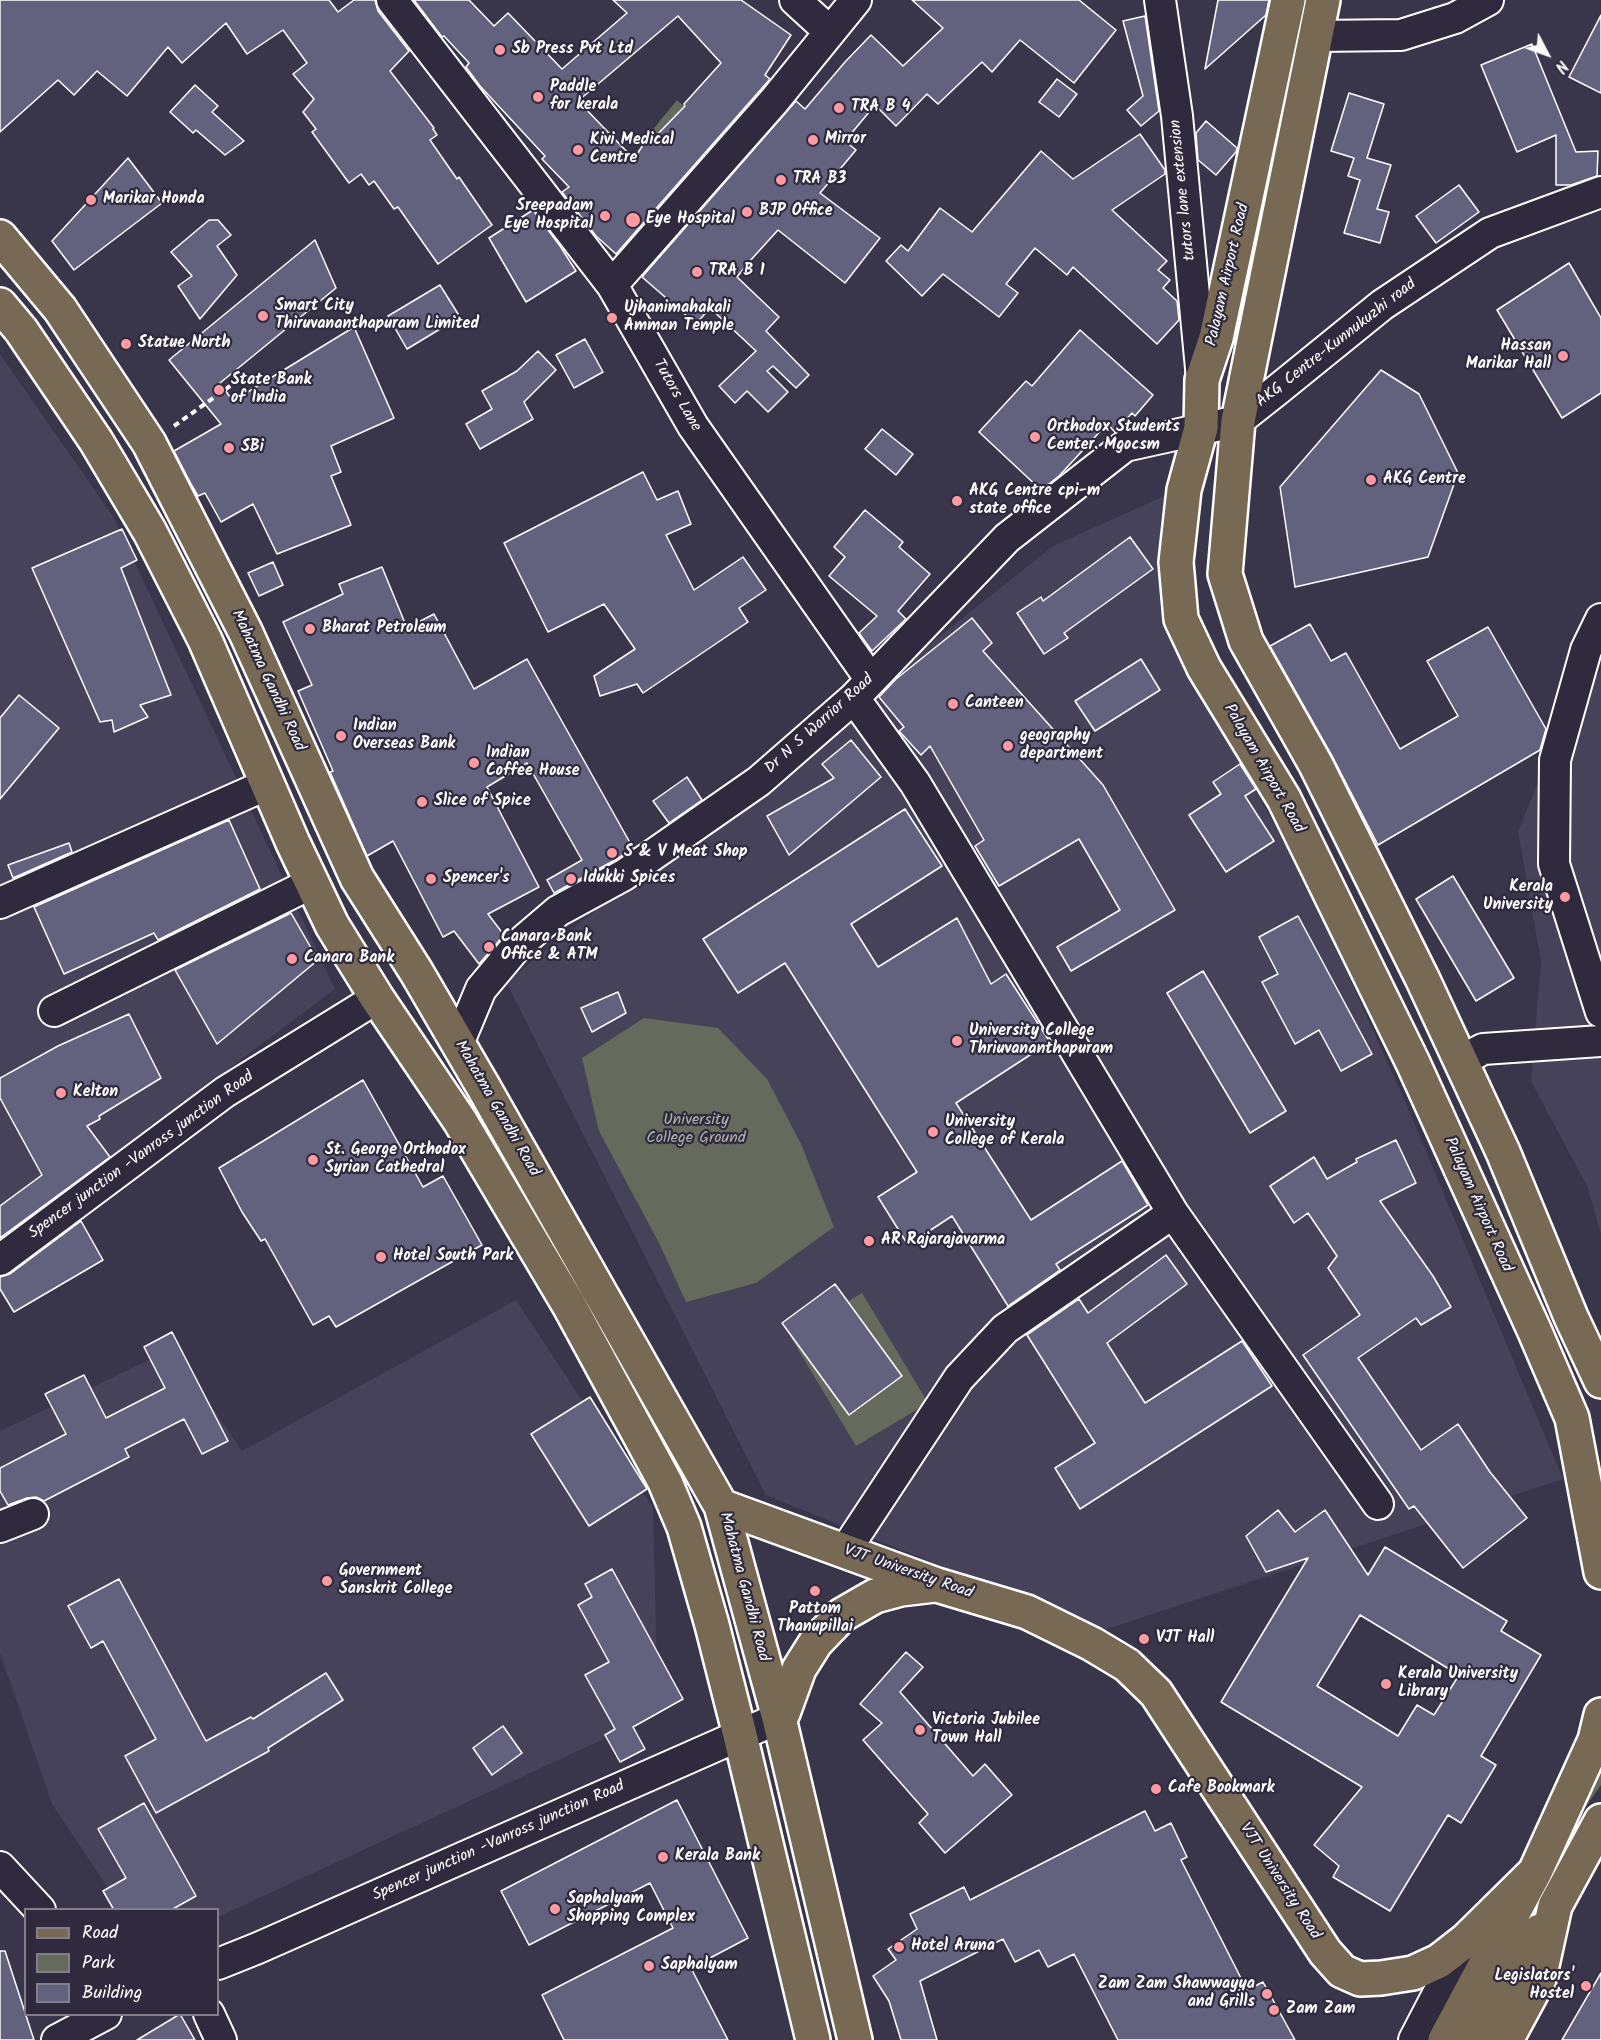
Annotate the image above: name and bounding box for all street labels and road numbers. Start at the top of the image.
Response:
street label: tutors lane extension [1167,118,1201,262]
street label: Palayam Airport Road [1203,202,1255,348]
street label: AKG Centre-Kunnukuzhi road [1253,276,1421,412]
street label: Tutors Lane [648,356,704,436]
street label: Mahatma Gandhi Road [226,607,308,755]
street label: Dr N S Warrior Road [762,671,878,779]
street label: Palayam Airport Road [1218,701,1308,837]
street label: Mahatma Gandhi Road [449,1038,543,1180]
street label: Spencer junction -Vanross junction Road [26,1068,258,1244]
street label: Palayam Airport Road [1439,1135,1515,1275]
street label: Mahatma Gandhi Road [714,1510,772,1664]
street label: VJT University Road [841,1542,975,1604]
street label: Spencer junction -Vanross junction Road [370,1778,628,1906]
street label: VJT University Road [1234,1820,1324,1944]

